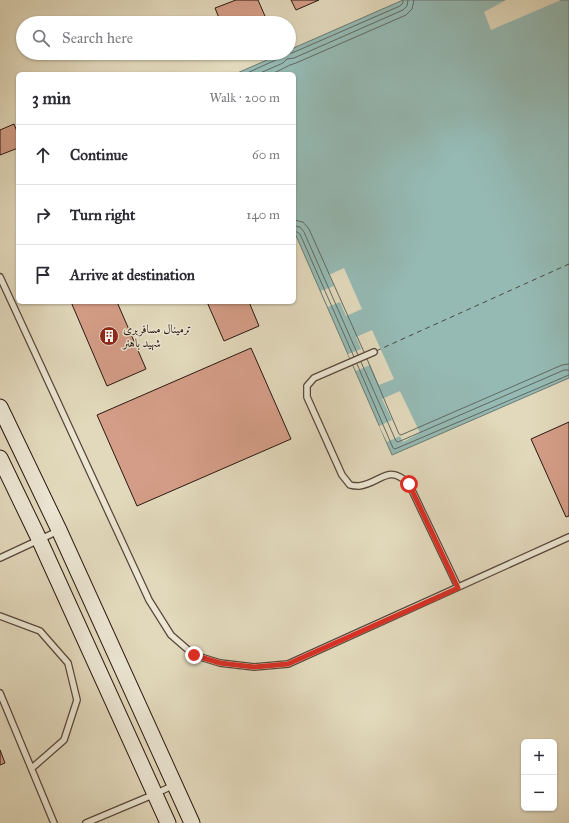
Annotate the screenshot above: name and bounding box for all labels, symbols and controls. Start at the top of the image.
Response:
search box [16,16,296,60]
icon: search [30,27,52,49]
text: Search here [62,29,133,47]
text: 3 min [32,88,71,109]
text: Walk · 200 m [210,90,280,106]
icon: ahead [32,144,54,166]
text: Continue [70,146,128,164]
text: 60 m [252,147,280,163]
icon: right [32,204,54,226]
text: Turn right [70,206,135,224]
text: 140 m [246,207,280,223]
icon: arrive [32,264,54,286]
text: Arrive at destination [70,266,195,284]
place label: ترمینال مسافربری شهید باهنر [121,322,191,351]
building icon: ترمینال مسافربری شهید باهنر [98,325,120,347]
route start [400,475,418,493]
route end [185,646,203,664]
map controls [521,739,557,811]
button: + [521,739,557,775]
button: − [521,775,557,811]

